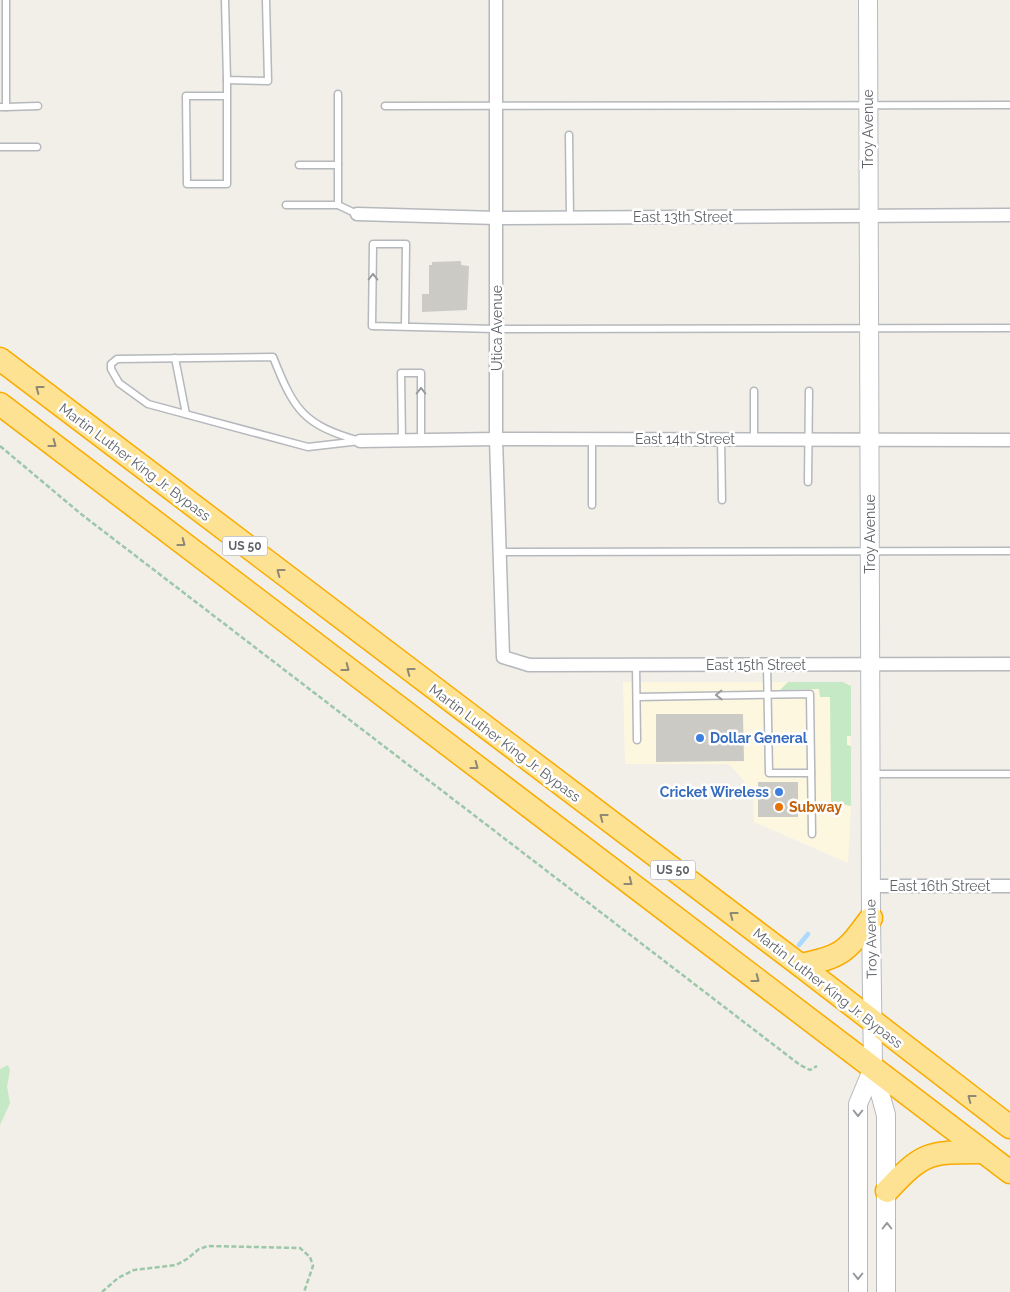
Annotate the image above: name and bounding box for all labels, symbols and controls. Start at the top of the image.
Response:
street label: Troy Avenue [860,89,876,169]
street label: East 13th Street [633,209,733,225]
one-way arrow [368,273,378,281]
street label: Utica Avenue [489,285,505,371]
one-way arrow [36,387,45,395]
one-way arrow [416,387,426,395]
street label: Martin Luther King Jr. Bypass [56,400,214,524]
street label: East 14th Street [635,431,735,447]
one-way arrow [47,439,56,447]
street label: Troy Avenue [862,494,878,574]
road number: US 50 [222,536,268,556]
one-way arrow [176,537,186,546]
one-way arrow [277,570,286,578]
street label: East 15th Street [706,657,806,673]
one-way arrow [340,662,349,671]
one-way arrow [406,668,416,677]
street label: Martin Luther King Jr. Bypass [426,681,584,805]
one-way arrow [714,690,722,701]
place label: Dollar General [710,730,808,746]
marker: Dollar General [694,732,706,744]
one-way arrow [469,760,479,769]
place label: Cricket Wireless [660,784,769,800]
marker: Cricket Wireless [773,786,785,798]
place label: Subway [789,799,842,815]
marker: Subway [773,801,785,813]
one-way arrow [600,815,609,823]
road number: US 50 [650,860,696,880]
one-way arrow [623,877,632,885]
street label: East 16th Street [890,878,991,894]
street label: Troy Avenue [862,899,880,979]
one-way arrow [729,912,739,921]
street label: Martin Luther King Jr. Bypass [750,925,906,1051]
one-way arrow [751,973,760,982]
one-way arrow [967,1095,977,1104]
one-way arrow [853,1110,863,1118]
one-way arrow [882,1222,892,1230]
one-way arrow [853,1272,863,1280]

